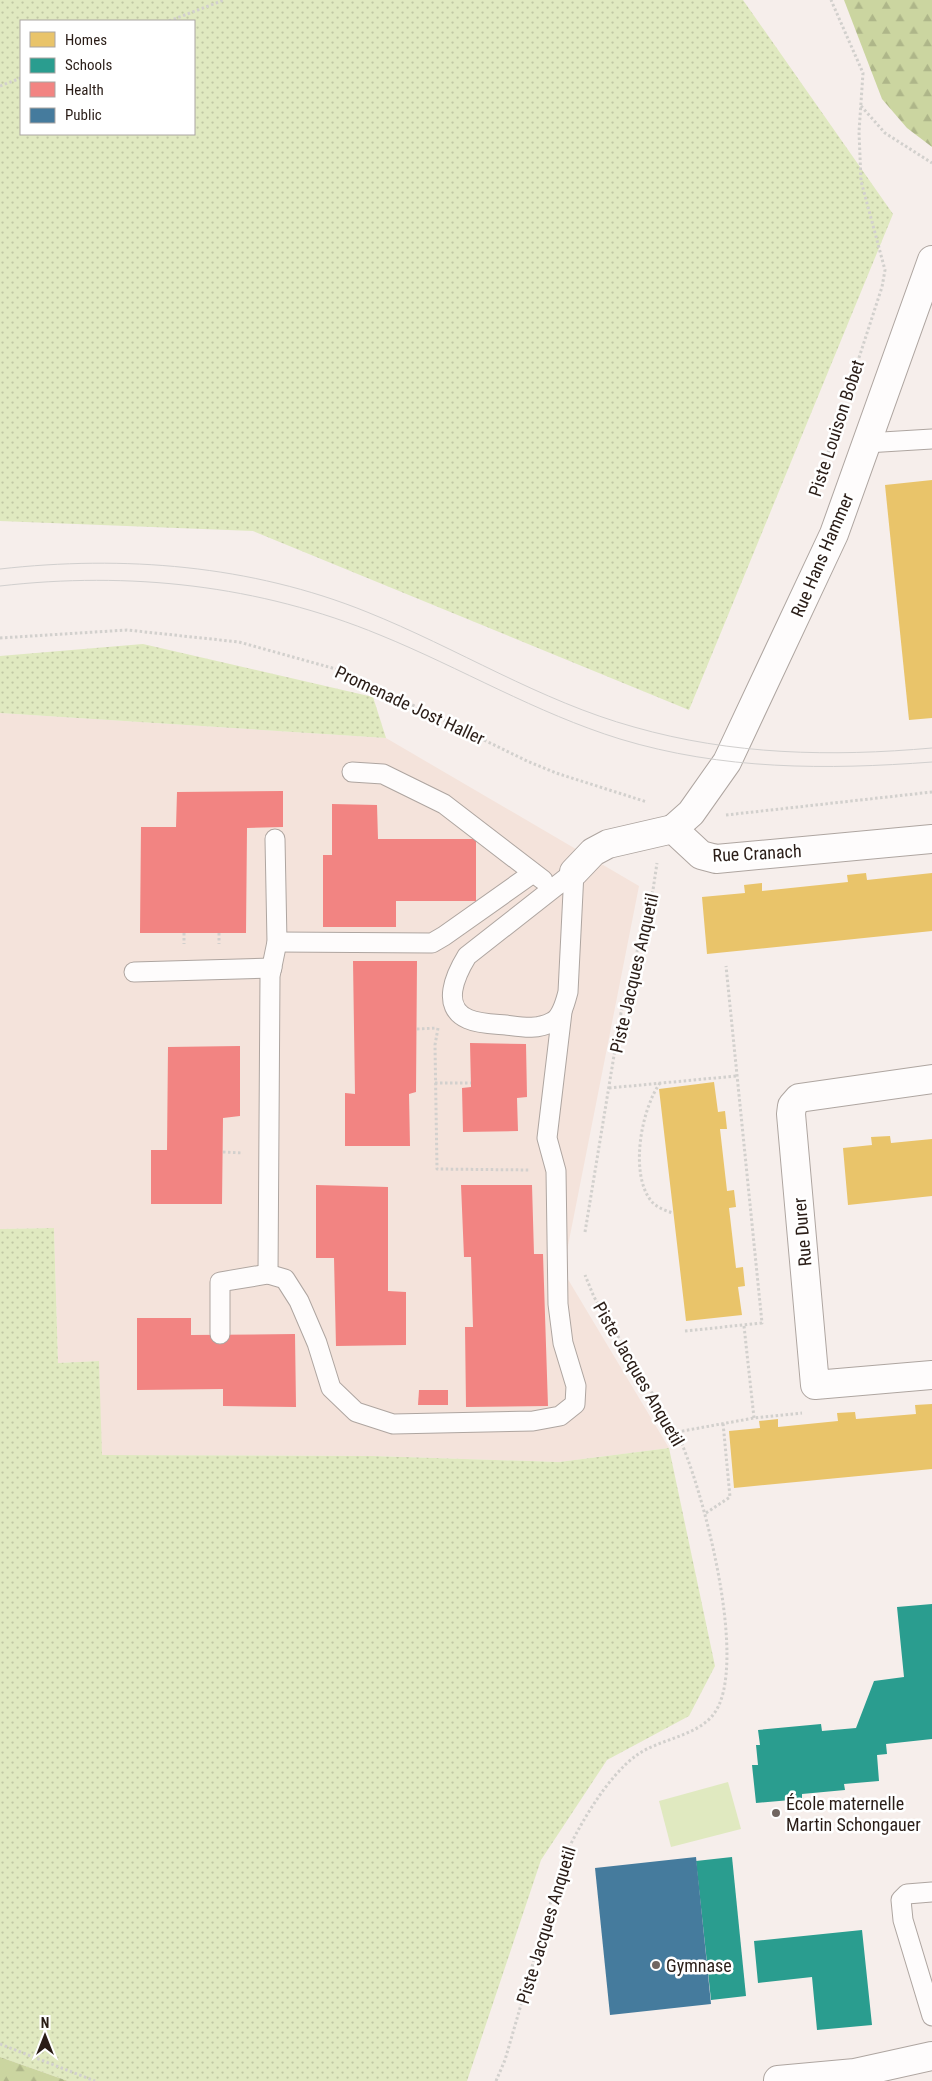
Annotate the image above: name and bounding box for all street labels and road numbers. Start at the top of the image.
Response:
street label: Piste Louison Bobet [804,357,868,499]
street label: Rue Hans Hammer [786,489,858,620]
street label: Promenade Jost Haller [332,661,489,749]
street label: Rue Cranach [712,840,802,866]
street label: Piste Jacques Anquetil [605,891,663,1055]
street label: Rue Durer [788,1196,815,1267]
street label: Piste Jacques Anquetil [589,1298,689,1450]
street label: Piste Jacques Anquetil [512,1844,580,2006]

